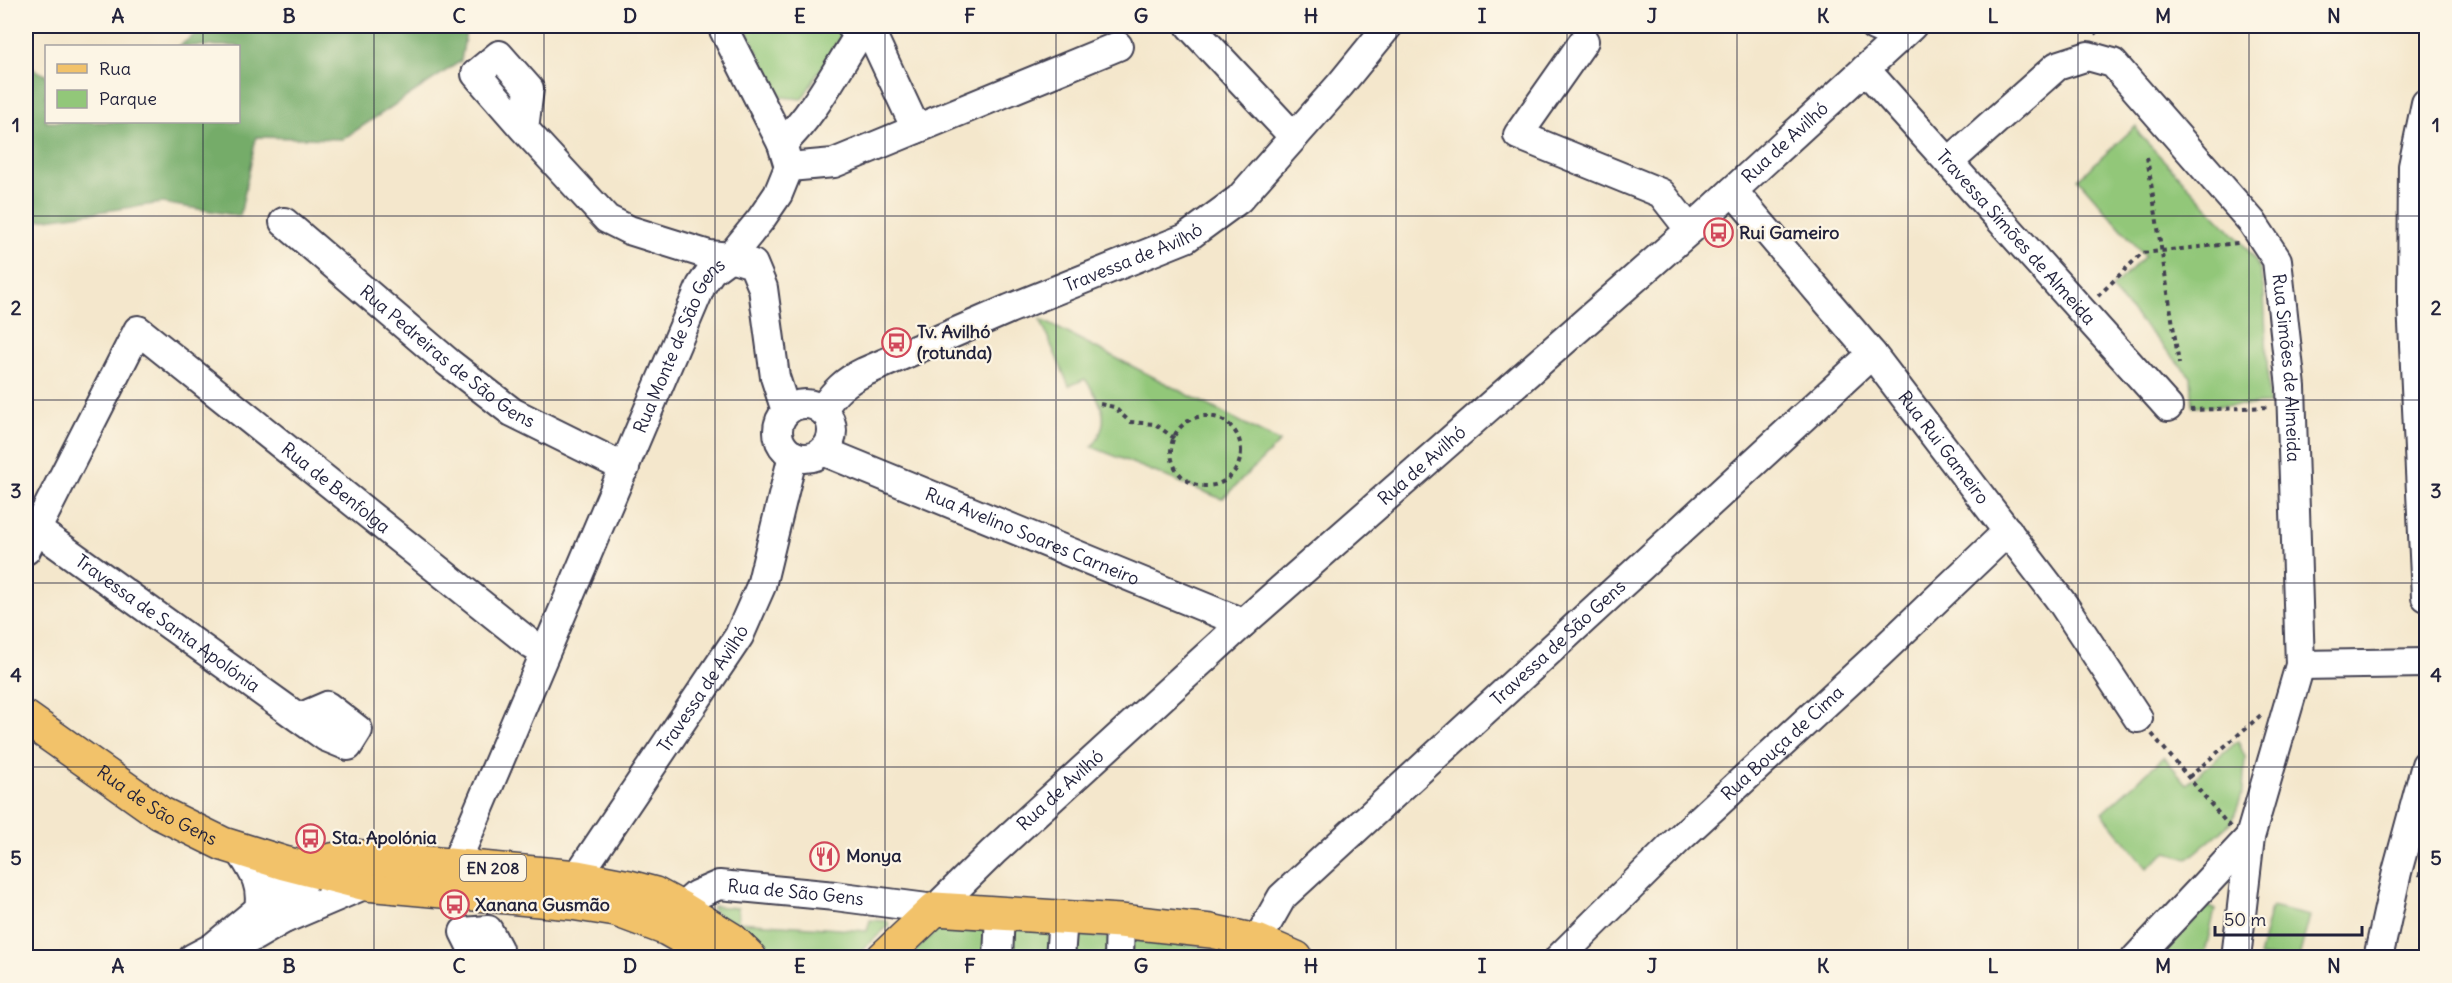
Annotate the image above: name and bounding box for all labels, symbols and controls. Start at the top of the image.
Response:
text: A [112,3,125,28]
text: B [282,3,296,28]
text: C [452,3,466,28]
text: D [623,3,637,28]
text: E [794,3,806,28]
text: F [964,3,976,28]
text: G [1134,3,1148,28]
text: H [1304,3,1318,28]
text: I [1478,3,1487,28]
text: J [1647,3,1658,28]
text: K [1817,3,1830,28]
text: L [1988,3,1999,28]
text: M [2155,3,2171,28]
text: N [2327,3,2341,28]
legend [45,45,240,123]
text: Rua [99,57,131,80]
text: Parque [99,87,157,110]
street label: Rua de Avilhó [1737,97,1833,188]
text: 1 [12,112,20,137]
text: 1 [2432,112,2440,137]
street label: Travessa Simões de Almeida [1932,144,2101,329]
bus stop icon: Rui Gameiro [1702,217,1734,249]
street label: Travessa de Avilhó [1061,218,1207,297]
place label: Rui Gameiro [1739,221,1839,244]
street label: Rua Monte de São Gens [628,253,729,437]
street label: Rua Simões de Almeida [2268,272,2305,462]
street label: Rua Pedreiras de São Gens [355,280,539,433]
text: 2 [11,295,22,320]
text: 2 [2431,295,2442,320]
place label: Tv. Avilhó (rotunda) [917,320,992,364]
bus stop icon: Tv. Avilhó (rotunda) [880,326,912,358]
street label: Rua Rui Gameiro [1893,386,1995,509]
street label: Rua de Avilhó [1373,420,1470,510]
street label: Rua de Benfolga [277,437,395,538]
text: 3 [10,478,22,503]
text: 3 [2430,478,2442,503]
street label: Rua Avelino Soares Carneiro [922,482,1143,590]
street label: Travessa de Santa Apolónia [71,549,265,697]
street label: Travessa de São Gens [1486,575,1630,710]
street label: Travessa de Avilhó [652,622,753,757]
text: 4 [10,662,22,687]
text: 4 [2430,662,2442,687]
street label: Rua Bouça de Cima [1716,681,1848,805]
street label: Rua de Avilhó [1012,744,1108,835]
street label: Rua de São Gens [93,760,221,850]
bus stop icon: Sta. Apolónia [295,822,327,854]
place label: Sta. Apolónia [332,826,437,849]
restaurant icon: Monya [809,840,841,872]
place label: Monya [846,844,901,867]
text: 5 [10,845,22,870]
text: 5 [2430,845,2442,870]
road number: EN 208 [460,855,526,881]
street label: Rua de São Gens [727,874,865,911]
bus stop icon: Xanana Gusmão [438,889,470,921]
place label: Xanana Gusmão [475,893,610,916]
scale bar [2215,899,2362,937]
text: 50 m [2224,908,2266,931]
text: A [112,953,125,978]
text: B [282,953,296,978]
text: C [452,953,466,978]
text: D [623,953,637,978]
text: E [794,953,806,978]
text: F [964,953,976,978]
text: G [1134,953,1148,978]
text: H [1304,953,1318,978]
text: I [1478,953,1487,978]
text: J [1647,953,1658,978]
text: K [1817,953,1830,978]
text: L [1988,953,1999,978]
text: M [2155,953,2171,978]
text: N [2327,953,2341,978]

